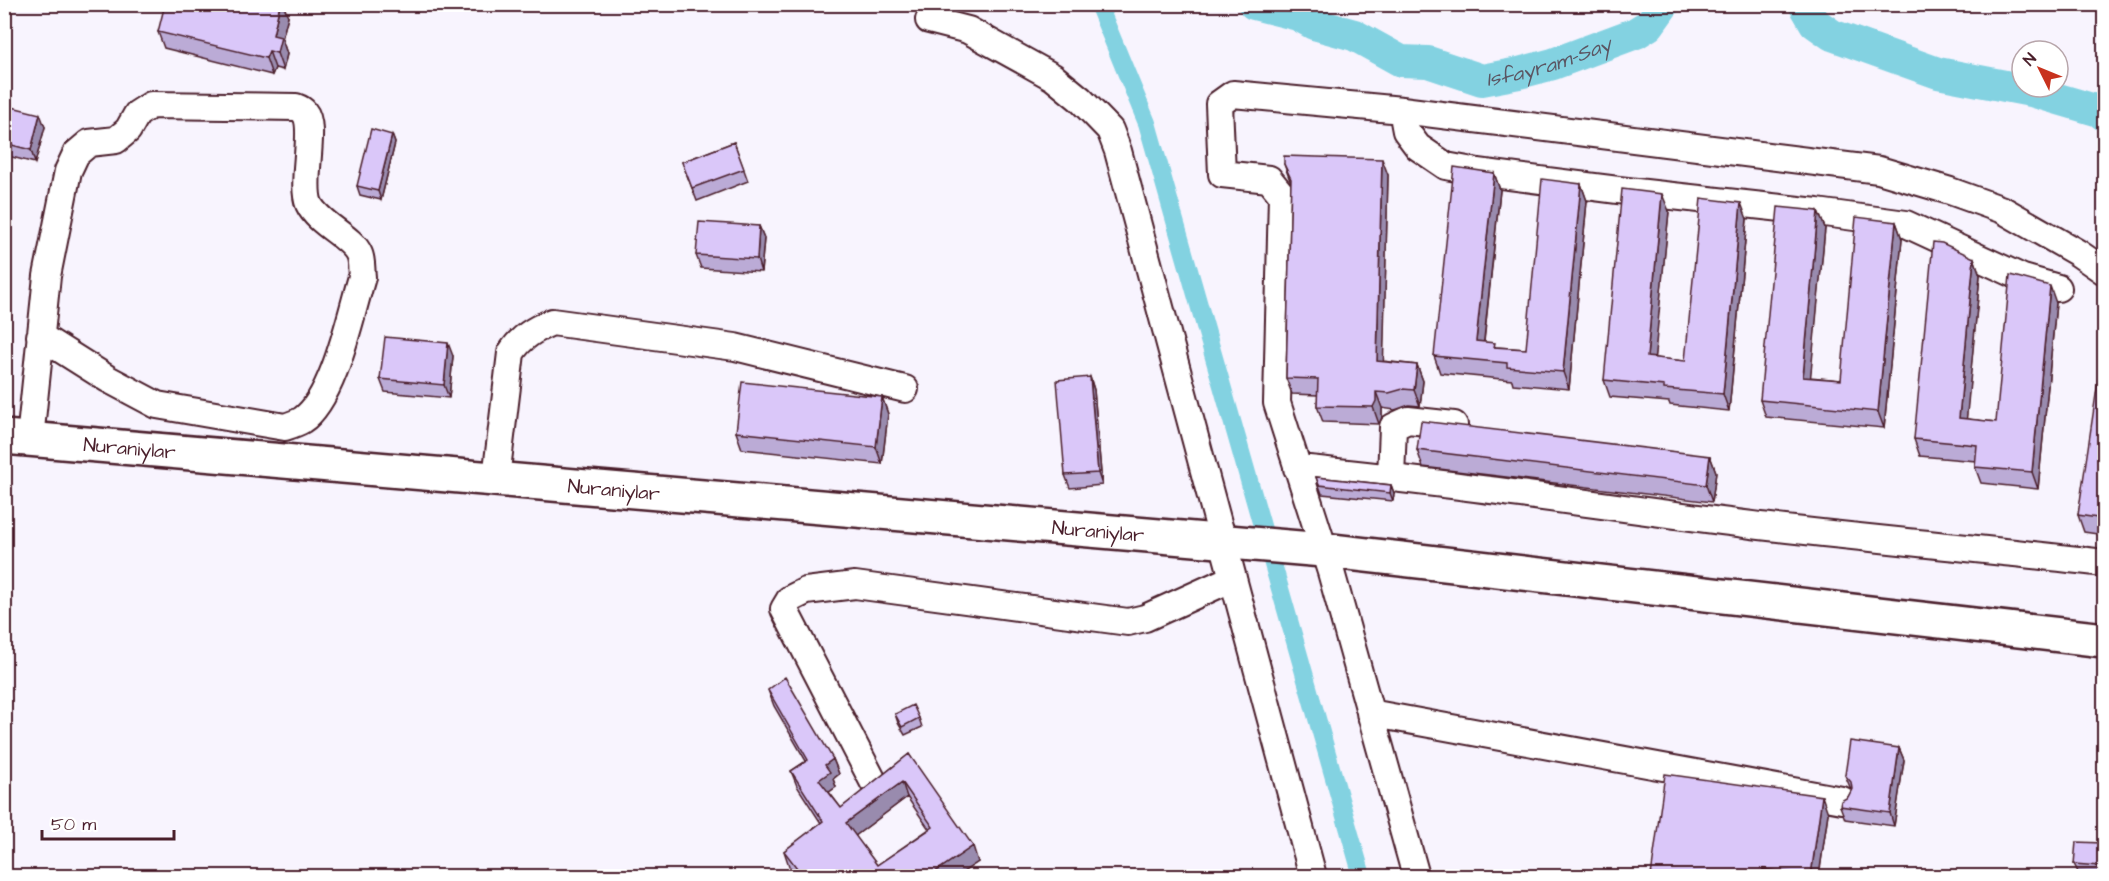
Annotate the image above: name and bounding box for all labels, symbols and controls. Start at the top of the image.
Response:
water label: Isfayram-Say [1484,29,1618,94]
north arrow [2010,39,2070,99]
text: N [2018,48,2041,71]
street label: Nuraniylar [82,431,177,467]
street label: Nuraniylar [566,472,661,508]
street label: Nuraniylar [1051,514,1145,550]
scale bar [42,803,174,841]
text: 50 m [51,812,96,837]

